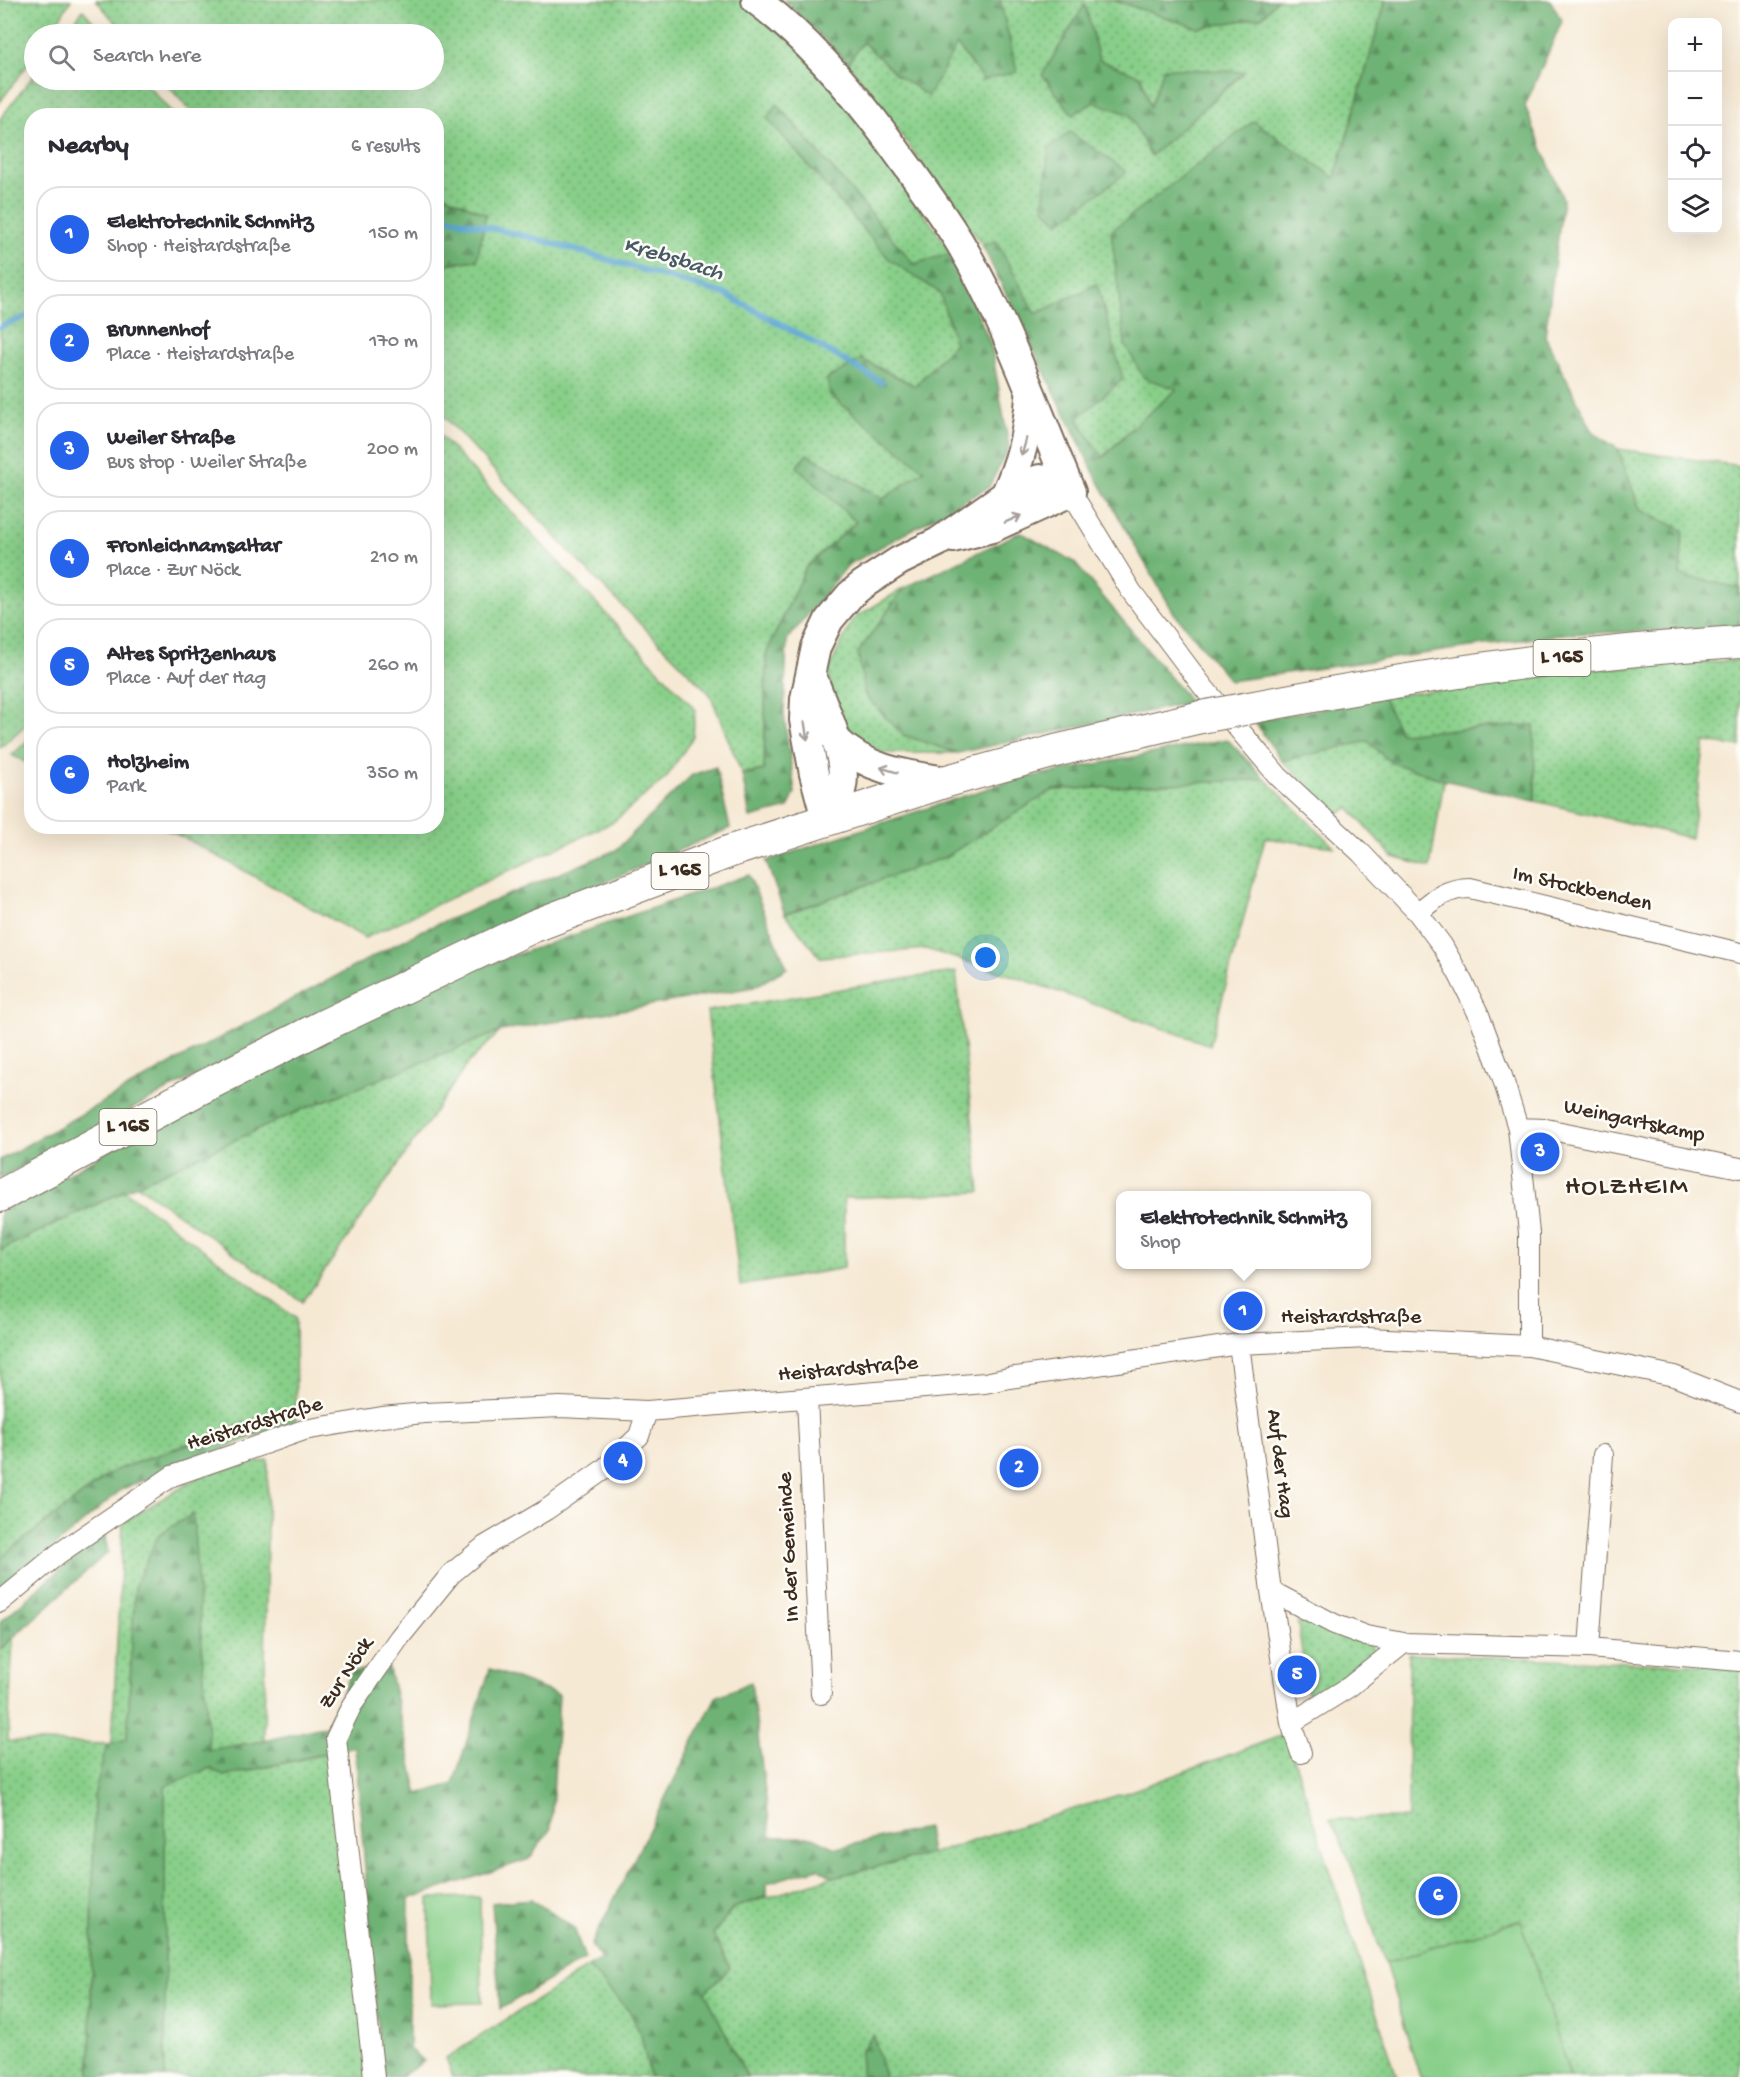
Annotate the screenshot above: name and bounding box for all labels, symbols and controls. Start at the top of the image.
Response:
map controls [1668,18,1722,234]
button: + [1668,18,1722,72]
search box [24,24,444,90]
icon: search [45,41,78,74]
text: Search here [93,44,201,70]
button: − [1668,72,1722,126]
button: locate [1668,126,1722,180]
text: Nearby [48,132,129,163]
text: 6 results [351,136,420,159]
button: layers [1668,180,1722,234]
text: Elektrotechnik Schmitz [107,210,313,236]
text: 1 [65,223,74,246]
text: 150 m [369,223,418,246]
water label: Krebsbach [620,231,727,289]
text: Shop · Heistardstraße [107,236,291,259]
text: Brunnenhof [107,318,209,344]
text: 2 [65,331,74,354]
text: 170 m [369,331,418,354]
text: Place · Heistardstraße [107,344,294,367]
text: Weiler Straße [107,426,235,452]
one-way arrow [1017,437,1029,456]
text: 3 [64,439,75,462]
text: 200 m [367,439,418,462]
text: Bus stop · Weiler Straße [107,452,307,475]
one-way arrow [1004,512,1022,524]
text: Fronleichnamsaltar [107,534,281,560]
text: 4 [65,547,74,570]
text: 210 m [370,547,418,570]
text: Place · Zur Nöck [107,560,240,583]
road number: L 165 [1534,640,1590,676]
text: Altes Spritzenhaus [107,642,275,668]
text: 5 [64,655,75,678]
text: 260 m [368,655,418,678]
text: Place · Auf der Hag [107,668,266,691]
one-way arrow [801,721,812,741]
text: Holzheim [107,750,189,776]
text: 6 [64,763,75,786]
text: 350 m [367,763,418,786]
one-way arrow [880,764,899,775]
text: Park [107,776,145,799]
road number: L 165 [652,853,708,889]
street label: Im Stockbenden [1510,861,1655,919]
your location [971,943,1000,972]
street label: Weingartskamp [1561,1094,1707,1150]
road number: L 165 [100,1109,156,1145]
pin: 3 [1520,1130,1560,1174]
district label: HOLZHEIM [1565,1173,1689,1204]
popup [1116,1191,1371,1269]
text: Elektrotechnik Schmitz [1140,1206,1347,1232]
text: Shop [1140,1232,1181,1255]
pin: 1 [1224,1288,1262,1334]
street label: Heistardstraße [1281,1305,1422,1331]
street label: Heistardstraße [777,1351,920,1389]
street label: Heistardstraße [184,1392,327,1458]
street label: Auf der Hag [1259,1408,1299,1520]
pin: 4 [604,1438,642,1484]
pin: 2 [1000,1446,1038,1490]
street label: In der Gemeinde [773,1471,807,1623]
street label: Zur Nöck [314,1631,381,1715]
pin: 5 [1278,1652,1316,1698]
pin: 6 [1418,1874,1458,1918]

